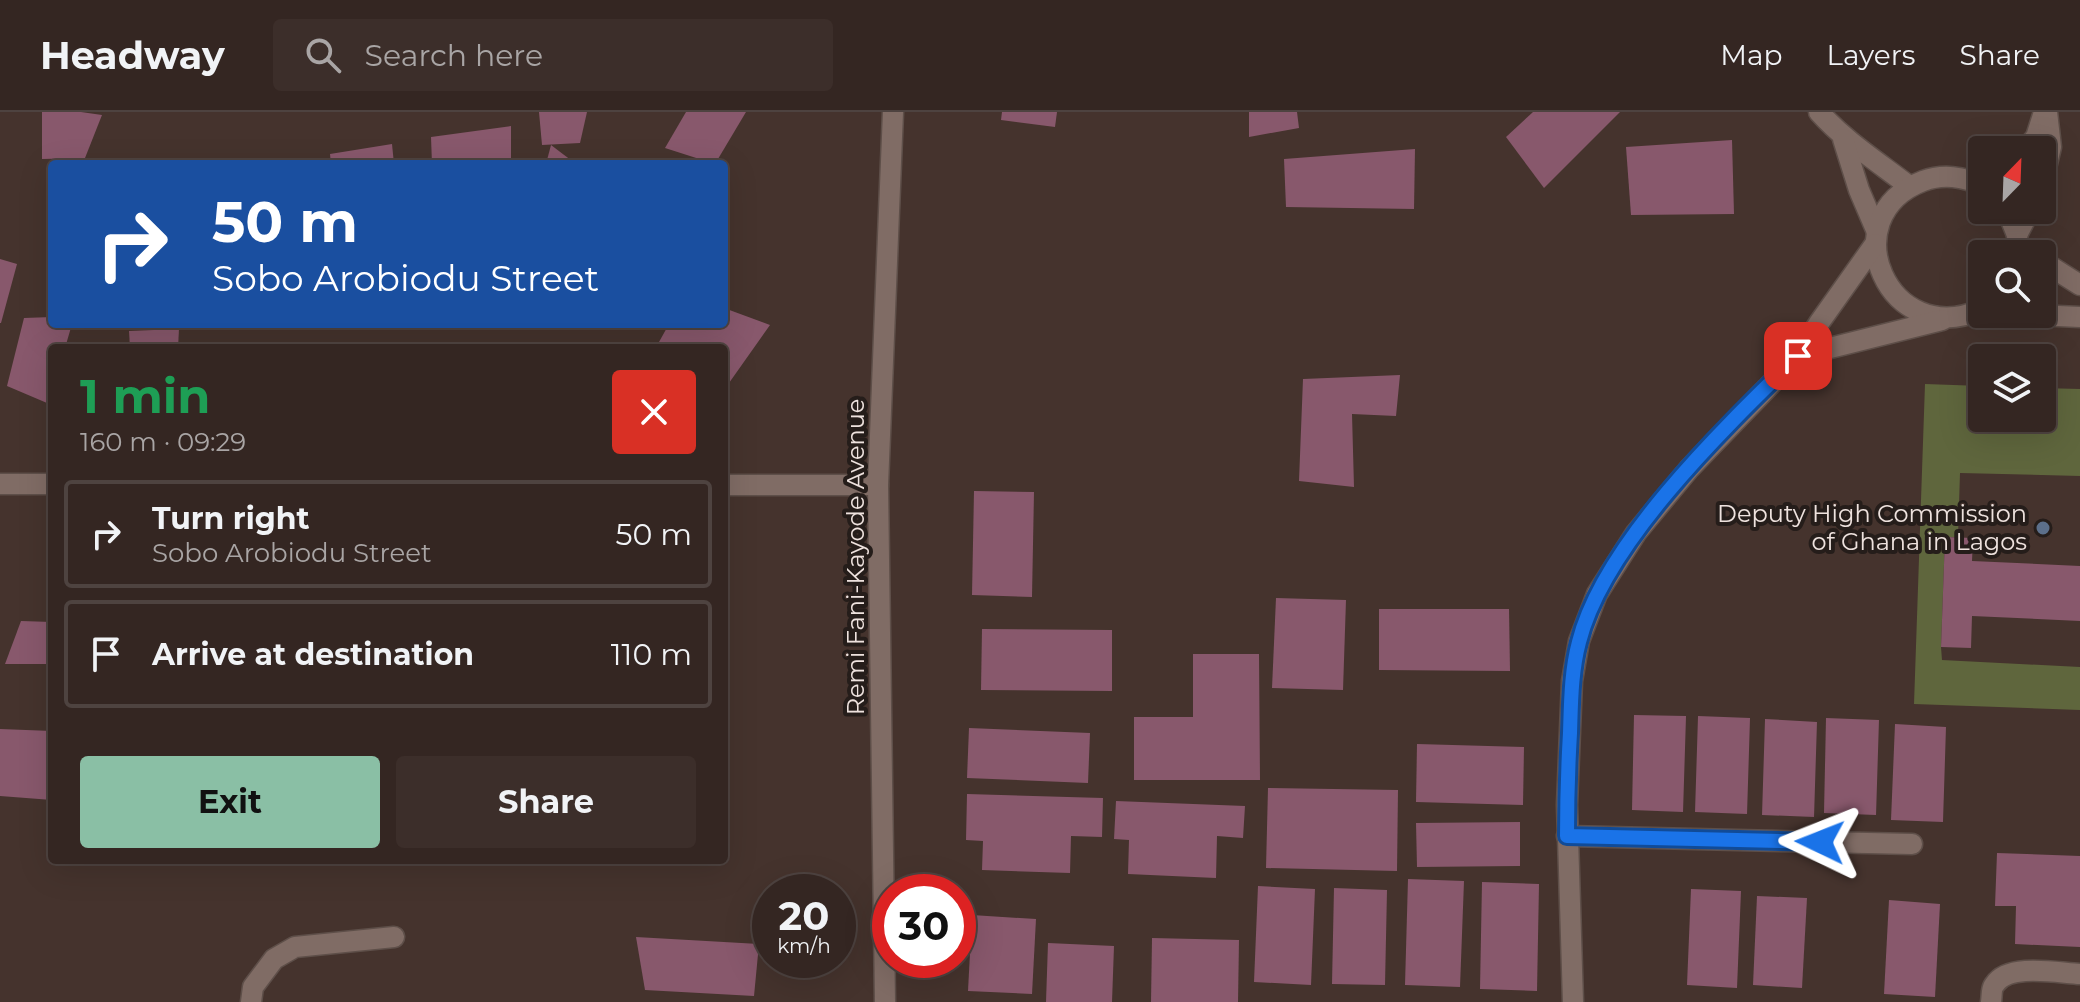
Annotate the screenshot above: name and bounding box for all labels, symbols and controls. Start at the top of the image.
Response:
search box [273,19,833,91]
text: Headway [40,32,225,79]
icon: search [301,33,345,77]
text: Search here [365,37,543,74]
text: Map [1720,38,1783,72]
text: Layers [1827,38,1916,72]
text: Share [1960,38,2040,72]
north arrow [1968,136,2056,224]
map controls [1968,136,2056,432]
text: 50 m [212,188,358,256]
icon: right [80,192,184,296]
button: search [1968,240,2056,328]
text: Sobo Arobiodu Street [212,256,599,300]
pin [1764,322,1832,390]
icon: arrive [1776,334,1820,378]
button: layers [1968,344,2056,432]
text: 1 min [80,367,210,425]
button: close [612,370,696,454]
street label: Remi Fani-Kayode Avenue [841,399,870,715]
text: 160 m · 09:29 [80,426,246,458]
place label: Deputy High Commission of Ghana in Lagos [1717,499,2027,556]
text: Turn right [152,500,309,537]
icon: right [84,512,128,556]
text: 50 m [615,516,692,553]
marker: Deputy High Commission of Ghana in Lagos [2034,519,2052,537]
text: Sobo Arobiodu Street [152,537,432,569]
icon: arrive [84,632,128,676]
text: Arrive at destination [152,636,474,673]
text: 110 m [611,636,692,673]
button: Exit [80,756,380,848]
button: Share [396,756,696,848]
position arrow [1778,800,1862,884]
speed limit sign: 30 [872,874,976,978]
text: 20 [779,891,829,940]
text: km/h [777,934,831,958]

